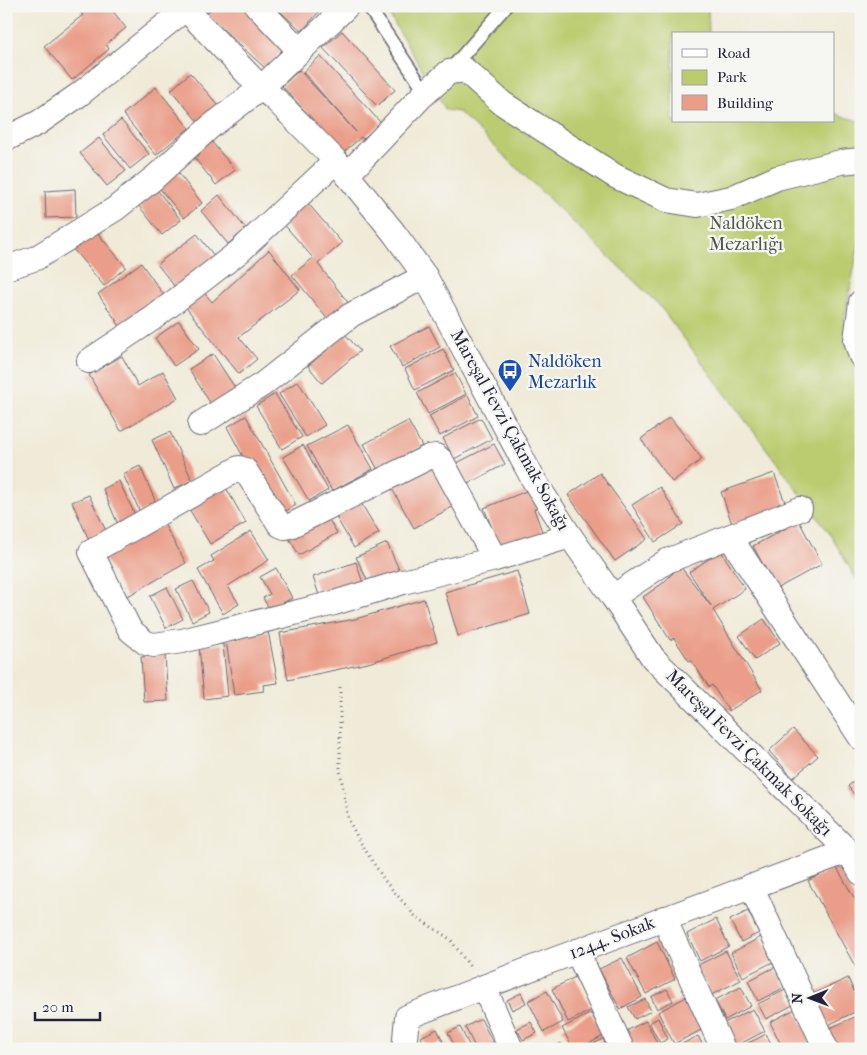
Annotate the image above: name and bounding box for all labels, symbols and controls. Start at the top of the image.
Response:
legend [672,32,834,122]
text: Road [717,44,751,62]
text: Park [717,68,747,86]
text: Building [717,94,774,112]
park label: Naldöken Mezarlığı [709,213,784,255]
street label: Mareşal Fevzi Çakmak Sokağı [445,326,574,535]
place label: Naldöken Mezarlık [528,351,602,393]
bus stop icon: Naldöken Mezarlık [497,358,523,392]
street label: Mareşal Fevzi Çakmak Sokağı [661,666,837,842]
street label: 1244. Sokak [566,912,658,964]
north arrow [784,972,834,1022]
scale bar [35,990,100,1022]
text: N [789,992,806,1004]
text: 20 m [42,998,74,1016]

